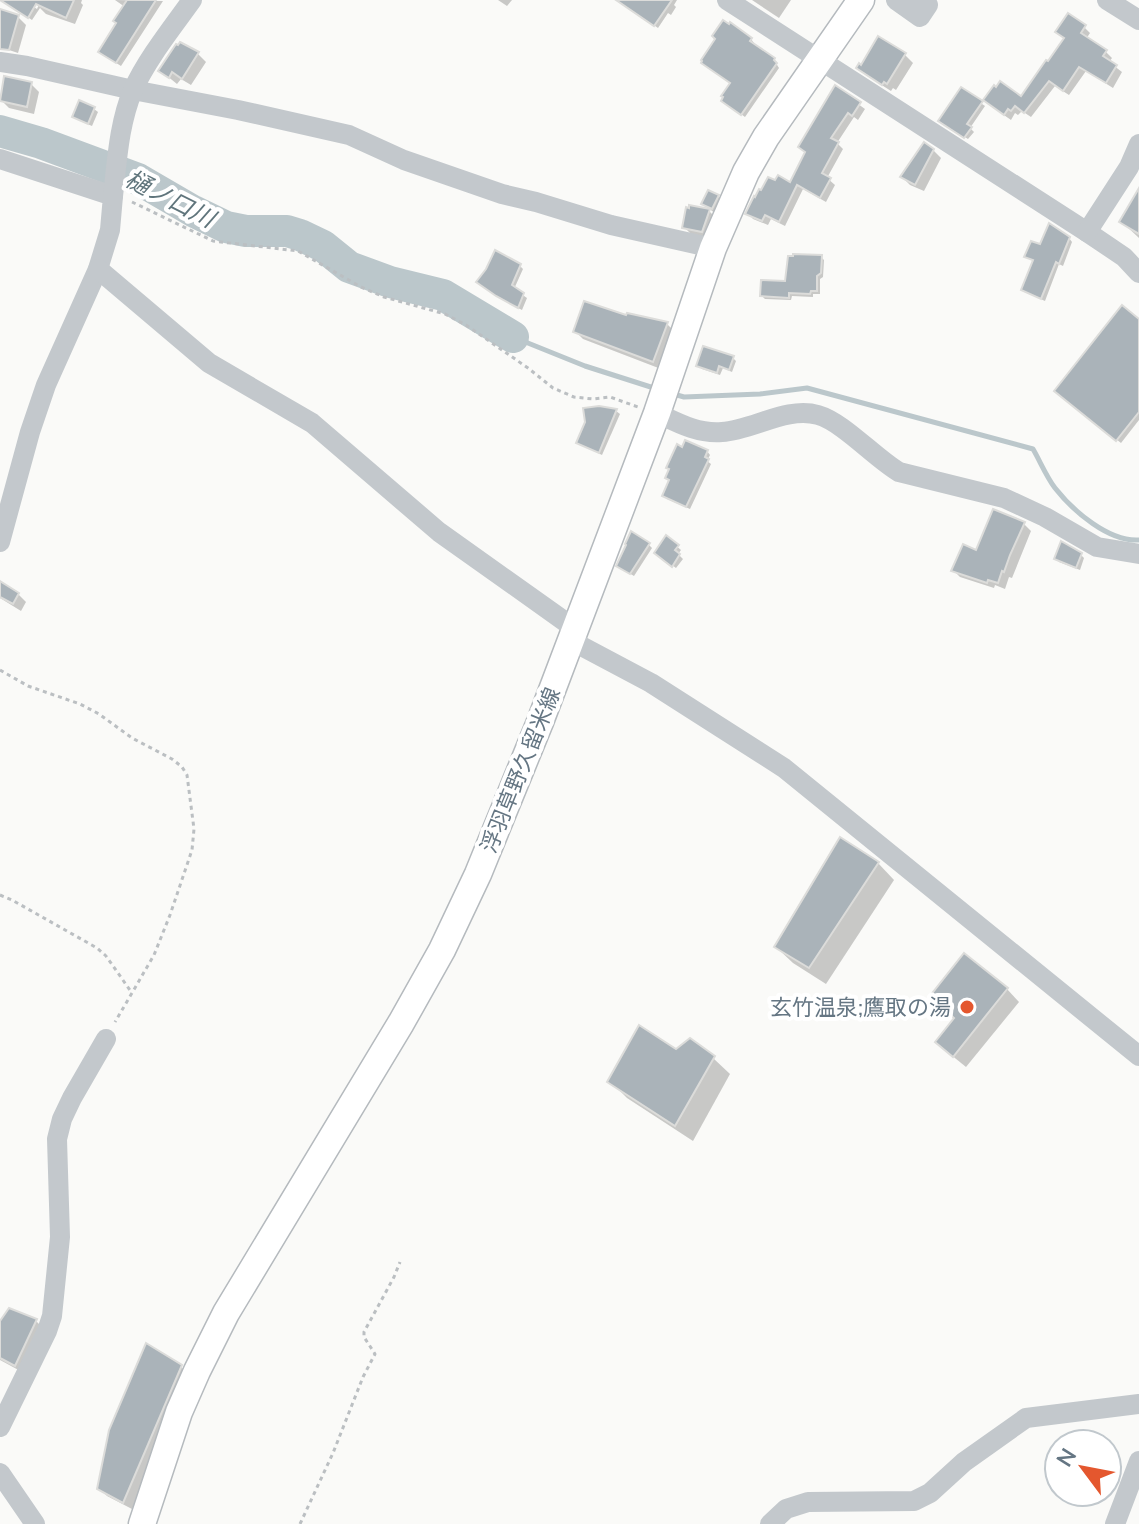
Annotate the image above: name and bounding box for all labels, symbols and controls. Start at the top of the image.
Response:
water label: 樋ノ口川 [120,163,223,236]
street label: 浮羽草野久留米線 [474,683,568,858]
place label: 玄竹温泉;鷹取の湯 [770,993,951,1023]
marker: 玄竹温泉;鷹取の湯 [958,998,976,1016]
north arrow [1043,1428,1123,1508]
text: N [1050,1443,1084,1473]

